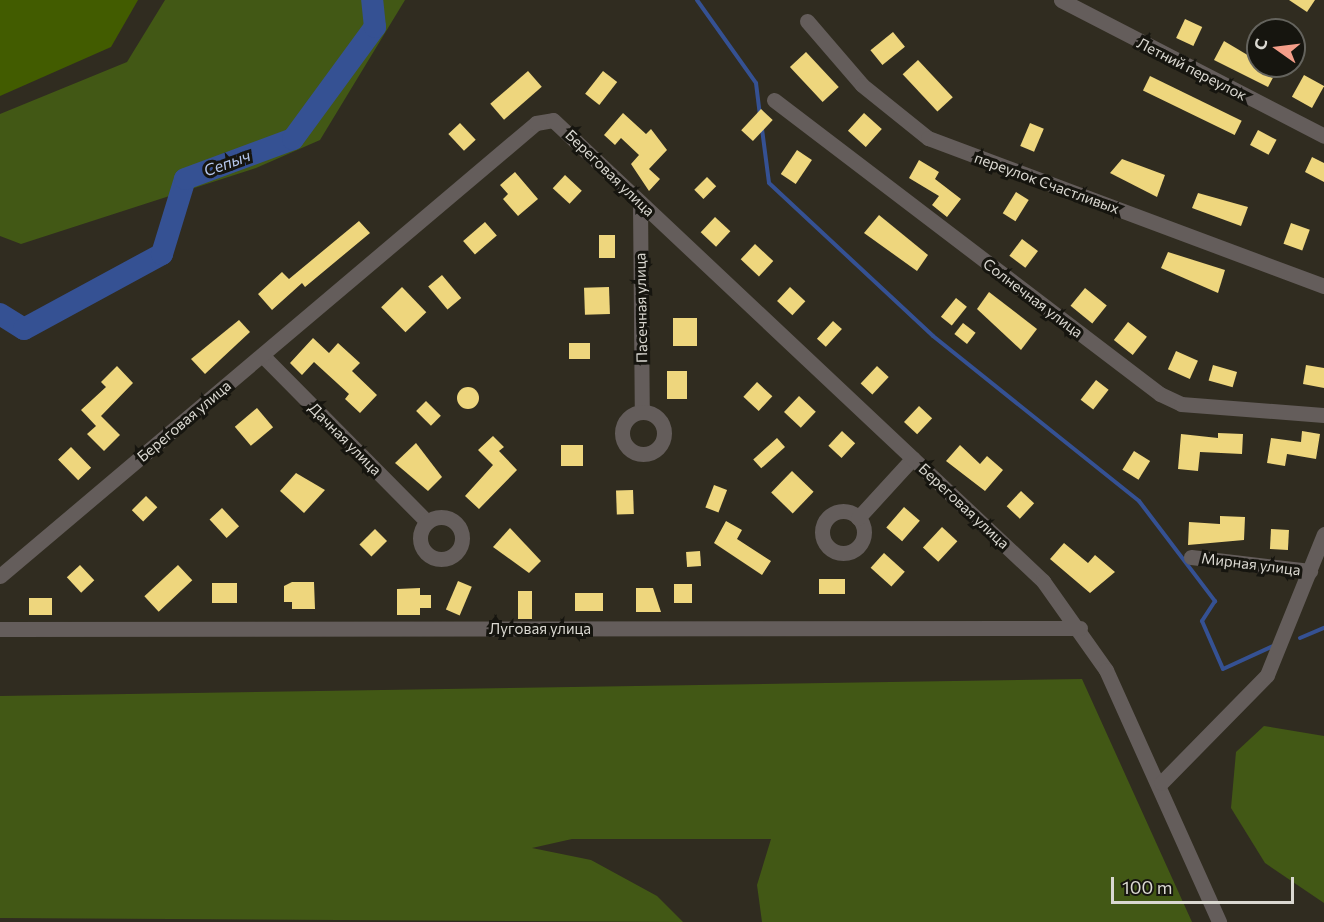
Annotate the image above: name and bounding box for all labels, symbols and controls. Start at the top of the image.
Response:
north arrow [1246,18,1306,78]
street label: Летний переулок [1134,34,1250,104]
text: С [1249,36,1271,52]
street label: Береговая улица [562,126,658,220]
water label: Сепыч [201,146,253,180]
street label: переулок Счастливых [972,148,1122,218]
street label: Пасечная улица [631,253,651,363]
street label: Солнечная улица [980,255,1086,341]
street label: Береговая улица [133,377,235,465]
street label: Дачная улица [305,399,385,479]
street label: Береговая улица [915,460,1013,552]
street label: Мирная улица [1200,549,1302,579]
street label: Луговая улица [489,620,591,638]
scale bar [1114,865,1297,903]
text: 100 m [1122,876,1172,898]

